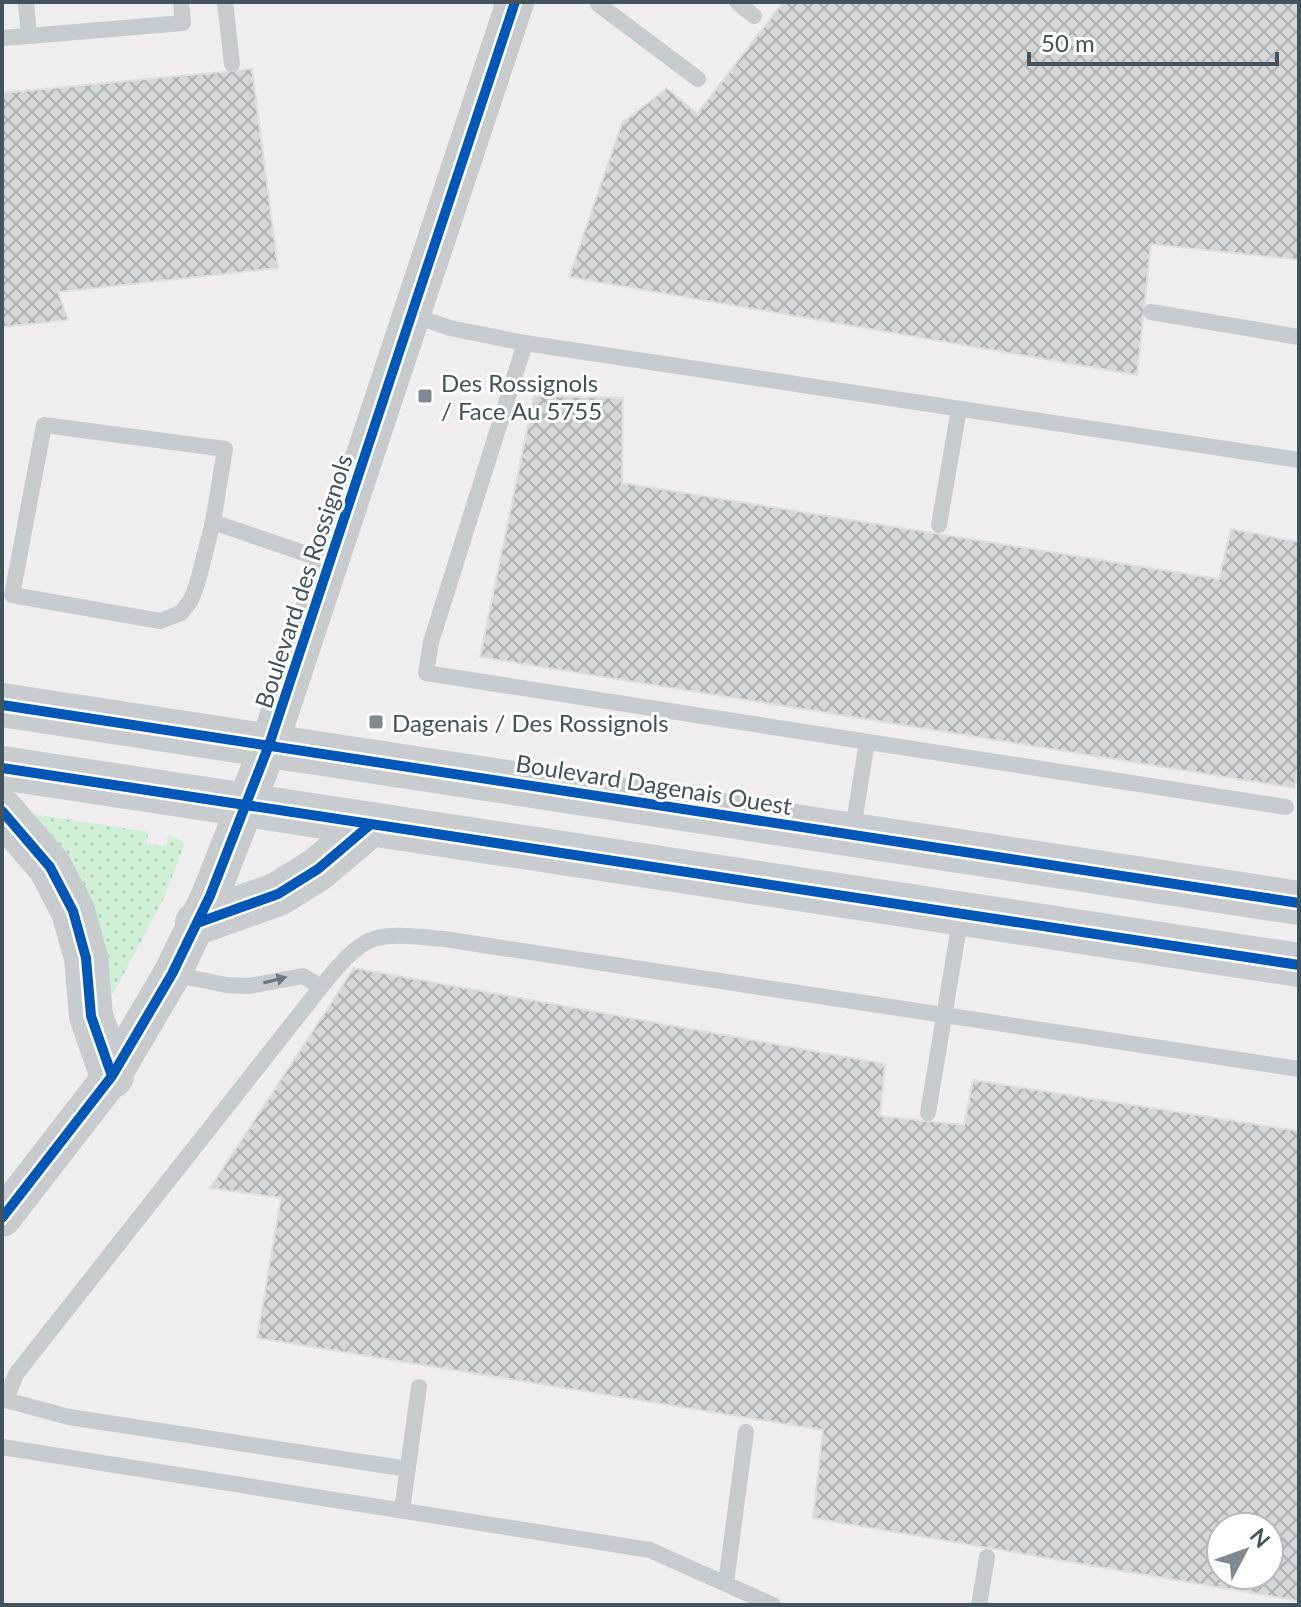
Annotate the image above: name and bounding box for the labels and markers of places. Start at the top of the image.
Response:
place label: Des Rossignols / Face Au 5755 [441,368,602,425]
marker: Des Rossignols / Face Au 5755 [416,387,434,405]
place label: Dagenais / Des Rossignols [392,708,669,737]
marker: Dagenais / Des Rossignols [367,713,385,731]

